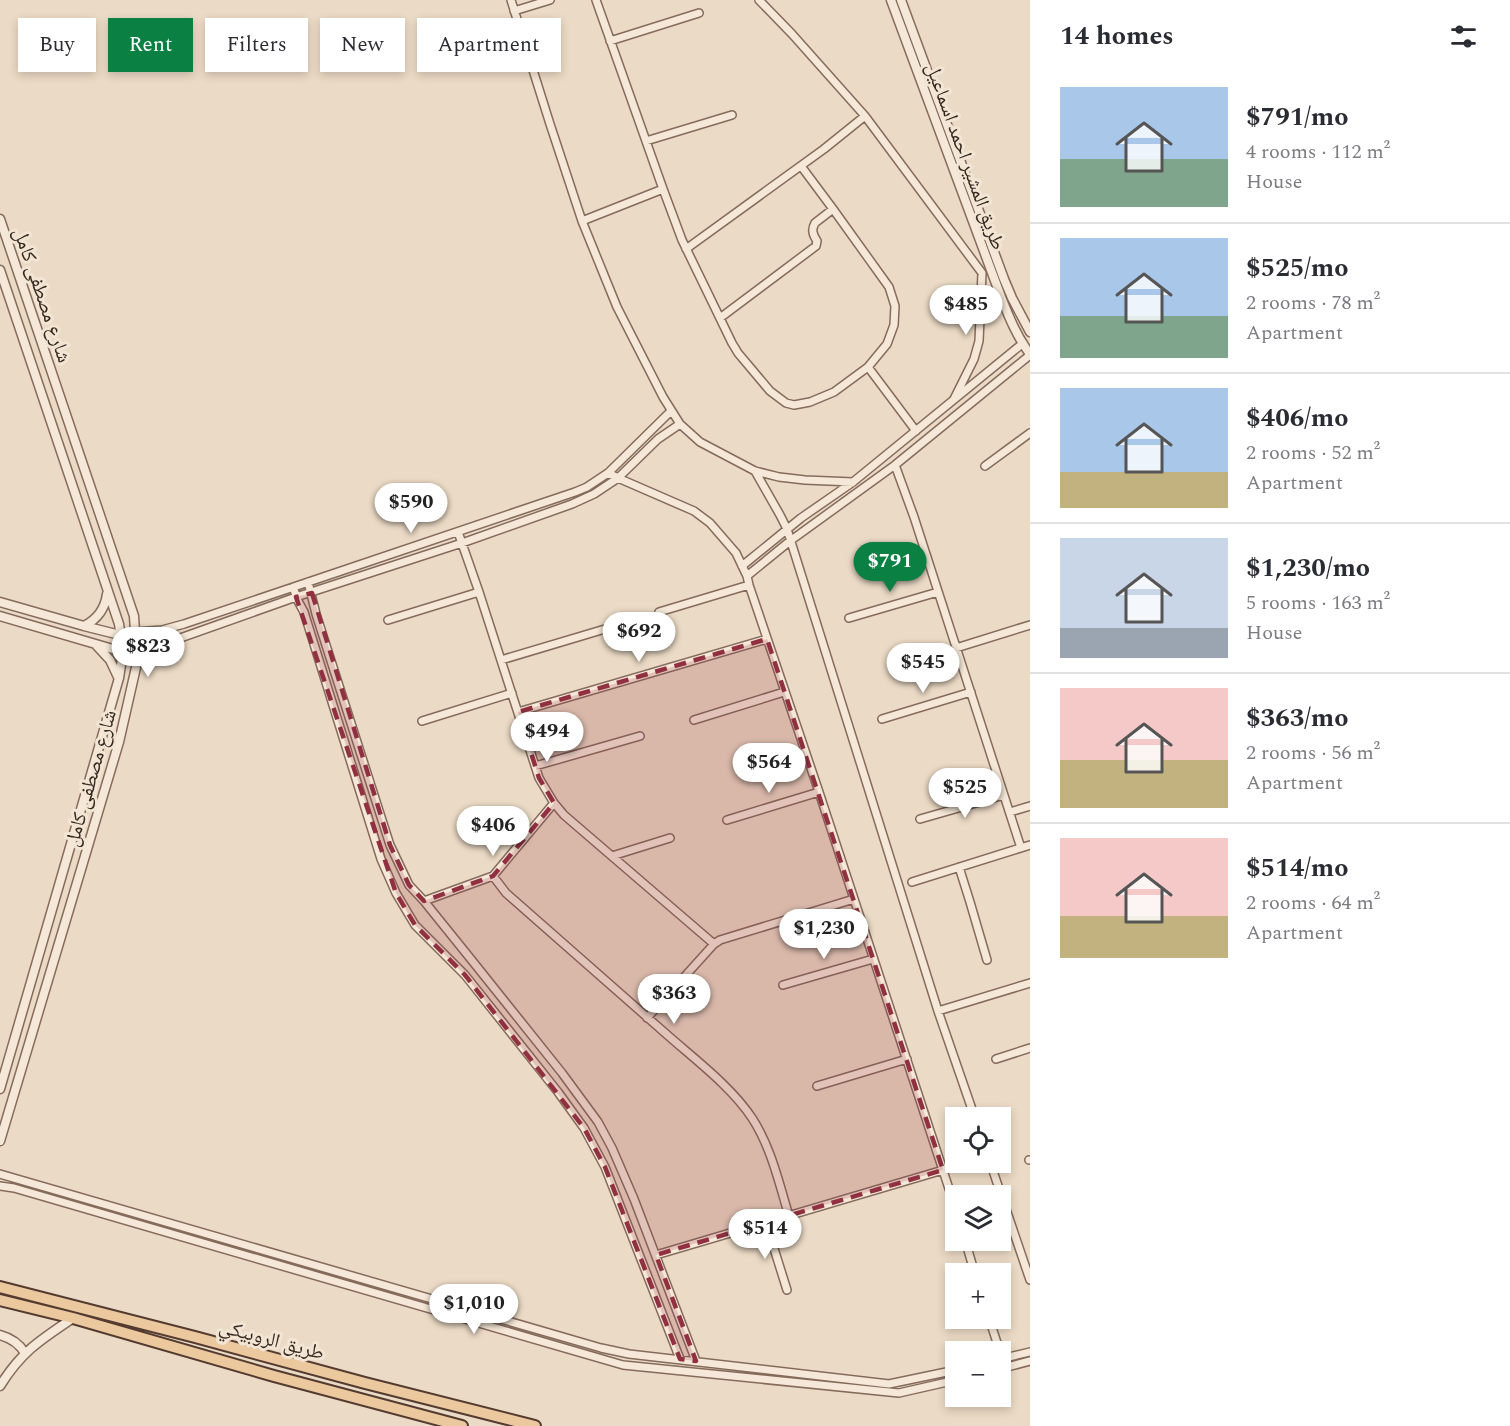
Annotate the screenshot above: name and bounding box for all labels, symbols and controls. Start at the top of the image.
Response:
text: 14 homes [1060,16,1174,56]
chip: Buy [18,18,96,72]
chip: Rent [108,18,193,72]
chip: Filters [205,18,308,72]
chip: New [320,18,405,72]
chip: Apartment [417,18,561,72]
icon: filters [1447,20,1480,53]
street label: طريق المشير احمد اسماعيل [917,58,1013,254]
text: $791/mo [1246,97,1349,137]
icon: home [1108,111,1180,183]
text: 4 rooms · 112 m² [1246,137,1390,167]
text: House [1246,167,1303,197]
street label: شارع مصطفى كامل [5,224,79,367]
text: $525/mo [1246,248,1349,288]
icon: home [1108,262,1180,334]
pin: $485 [930,285,1002,336]
text: 2 rooms · 78 m² [1246,288,1380,318]
text: $485 [944,289,988,319]
text: Apartment [1246,318,1343,348]
text: $406/mo [1246,398,1349,438]
icon: home [1108,412,1180,484]
text: 2 rooms · 52 m² [1246,438,1380,468]
text: Apartment [1246,468,1343,498]
pin: $590 [375,483,447,534]
text: $590 [389,487,433,517]
pin: $791 [854,542,926,593]
text: $791 [868,546,912,576]
text: $1,230/mo [1246,548,1370,588]
icon: home [1108,562,1180,634]
text: 5 rooms · 163 m² [1246,588,1390,618]
pin: $692 [603,612,675,663]
text: $692 [617,616,661,646]
text: House [1246,618,1303,648]
pin: $823 [112,627,184,678]
text: $823 [126,631,170,661]
pin: $545 [887,643,959,694]
text: $545 [901,647,945,677]
text: $363/mo [1246,698,1349,738]
street label: شارع مصطفى كامل [57,706,125,850]
pin: $494 [511,712,583,763]
icon: home [1108,712,1180,784]
text: $494 [525,716,569,746]
text: 2 rooms · 56 m² [1246,738,1380,768]
pin: $564 [733,743,805,794]
text: $564 [747,747,791,777]
pin: $525 [929,768,1001,819]
text: Apartment [1246,768,1343,798]
text: $525 [943,772,987,802]
pin: $406 [457,806,529,857]
text: $406 [471,810,515,840]
text: $514/mo [1246,848,1349,888]
icon: home [1108,862,1180,934]
text: 2 rooms · 64 m² [1246,888,1380,918]
pin: $1,230 [775,909,873,960]
text: $1,230 [793,913,855,943]
text: Apartment [1246,918,1343,948]
pin: $363 [638,974,710,1025]
text: $363 [652,978,696,1008]
map controls [945,1107,1011,1407]
button: locate [945,1107,1011,1173]
button: layers [945,1185,1011,1251]
pin: $514 [729,1209,801,1260]
text: $514 [743,1213,787,1243]
button: + [945,1263,1011,1329]
pin: $1,010 [425,1284,523,1335]
text: $1,010 [443,1288,505,1318]
street label: طريق الروبيكي [216,1311,328,1369]
button: − [945,1341,1011,1407]

